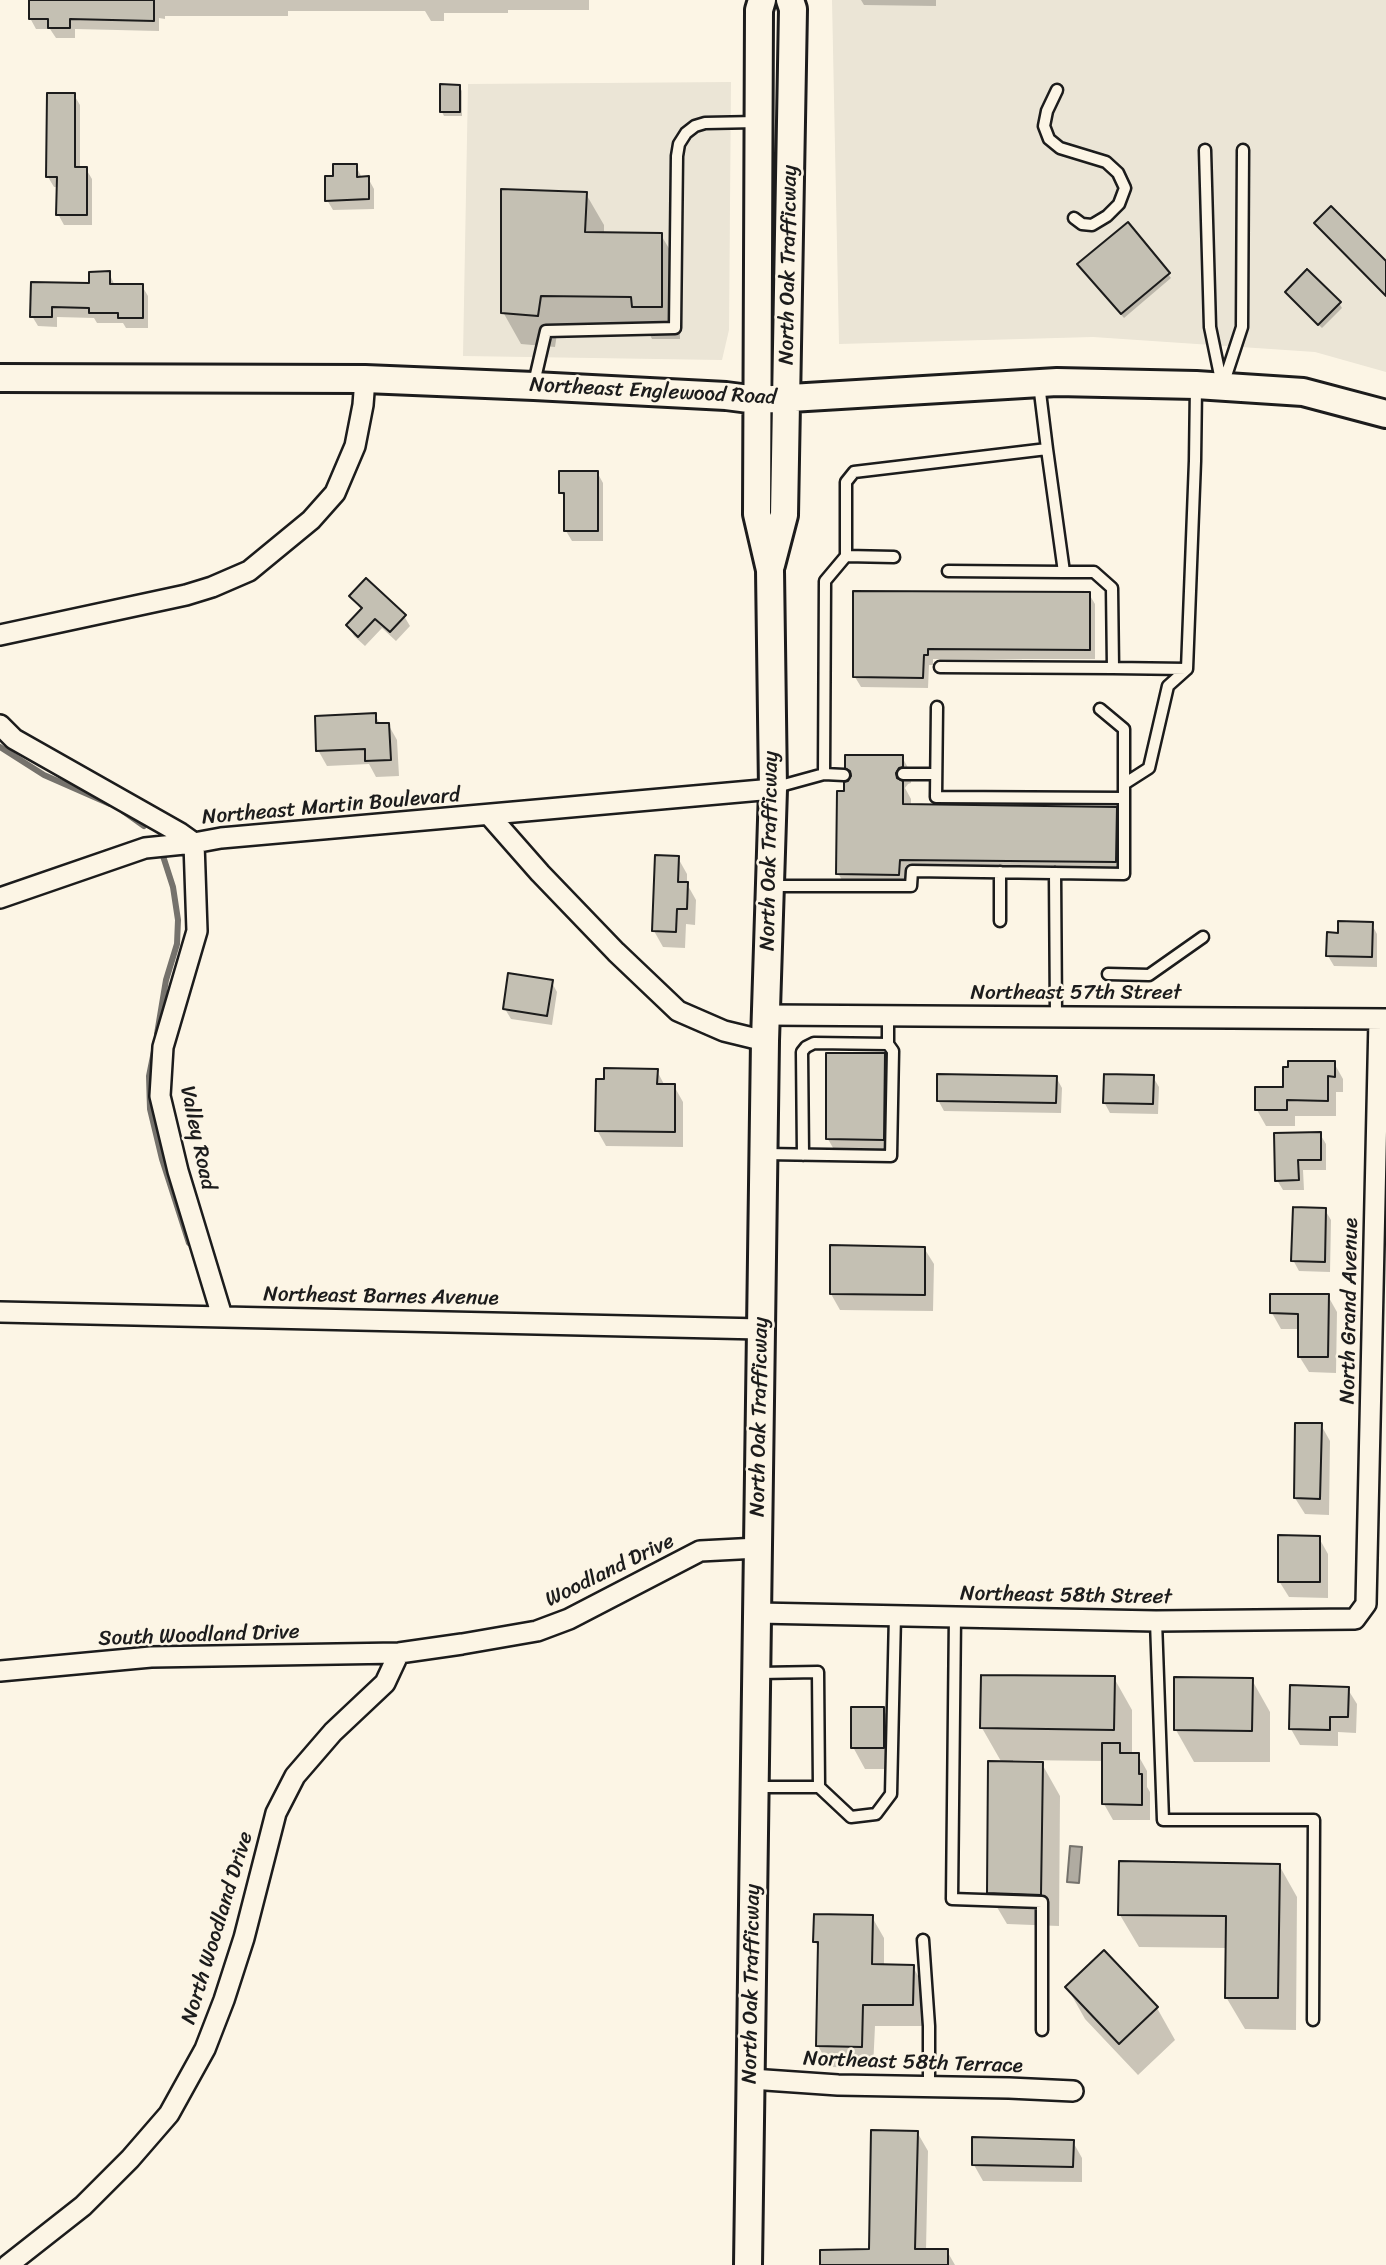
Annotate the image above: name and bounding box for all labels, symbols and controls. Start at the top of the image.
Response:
street label: North Oak Trafficway [775,165,803,365]
street label: Northeast Englewood Road [529,373,777,411]
street label: North Oak Trafficway [756,751,784,951]
street label: Northeast Martin Boulevard [201,783,461,831]
street label: Northeast 57th Street [970,981,1182,1007]
street label: Valley Road [174,1084,220,1192]
street label: North Grand Avenue [1336,1218,1364,1404]
street label: Northeast Barnes Avenue [263,1282,499,1312]
street label: North Oak Trafficway [746,1317,774,1517]
street label: Woodland Drive [541,1529,679,1613]
street label: Northeast 58th Street [960,1582,1172,1610]
street label: South Woodland Drive [98,1620,300,1652]
street label: North Woodland Drive [177,1829,259,2027]
street label: North Oak Trafficway [738,1884,766,2084]
street label: Northeast 58th Terrace [803,2047,1023,2079]

